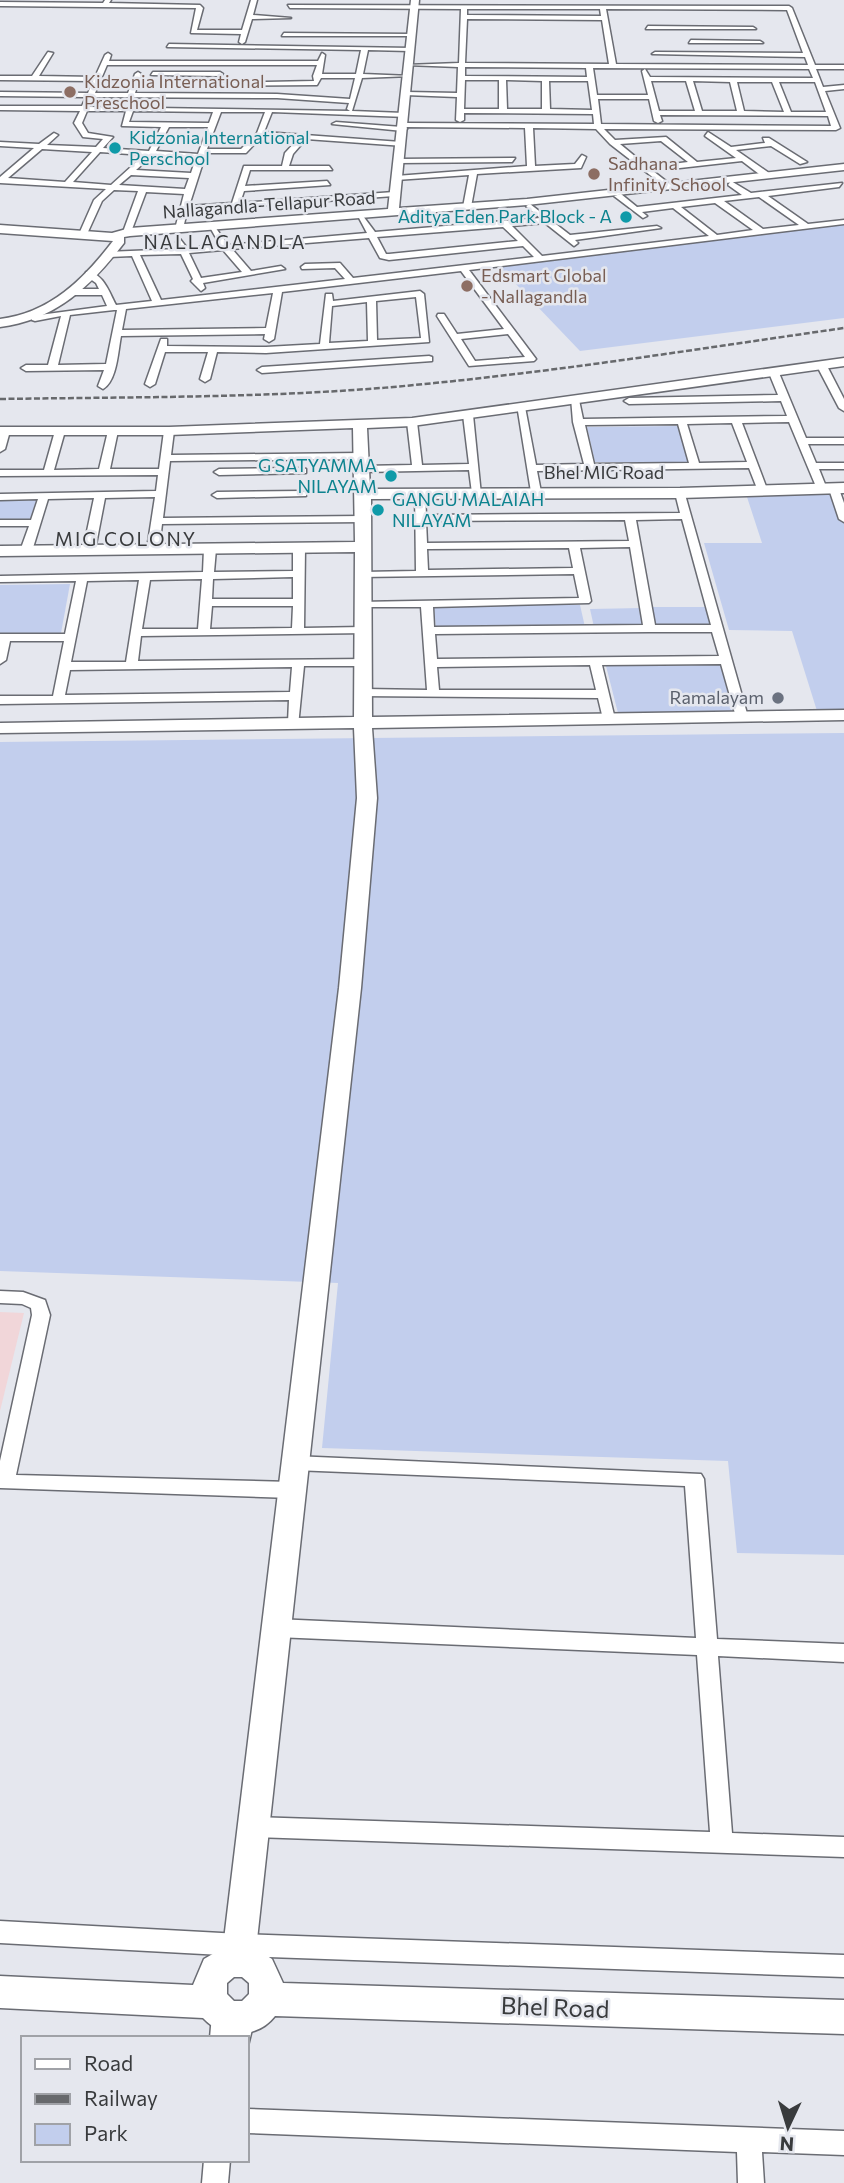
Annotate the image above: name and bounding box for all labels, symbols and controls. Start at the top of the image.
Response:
place label: Kidzonia International Preschool [84,70,265,113]
marker: Kidzonia International Preschool [62,84,78,100]
place label: Kidzonia International Perschool [129,126,310,169]
marker: Kidzonia International Perschool [107,140,123,156]
place label: Sadhana Infinity School [608,152,726,195]
marker: Sadhana Infinity School [586,166,602,182]
street label: Nallagandla-Tellapur Road [162,186,376,222]
place label: Aditya Eden Park Block - A [398,205,612,227]
marker: Aditya Eden Park Block - A [618,209,634,225]
district label: NALLAGANDLA [143,230,307,253]
place label: Edsmart Global - Nallagandla [481,264,607,307]
marker: Edsmart Global - Nallagandla [459,278,475,294]
place label: G SATYAMMA NILAYAM [258,454,377,497]
street label: Bhel MIG Road [544,461,664,483]
marker: G SATYAMMA NILAYAM [383,468,399,484]
place label: GANGU MALAIAH NILAYAM [392,488,544,531]
marker: GANGU MALAIAH NILAYAM [370,502,386,518]
district label: MIG COLONY [55,527,197,550]
place label: Ramalayam [669,686,764,708]
marker: Ramalayam [770,690,786,706]
street label: Bhel Road [500,1990,610,2023]
legend [21,2036,248,2162]
text: Road [84,2050,133,2075]
text: Railway [84,2085,158,2110]
north arrow [753,2092,823,2162]
text: Park [84,2120,128,2145]
text: N [779,2132,795,2156]

